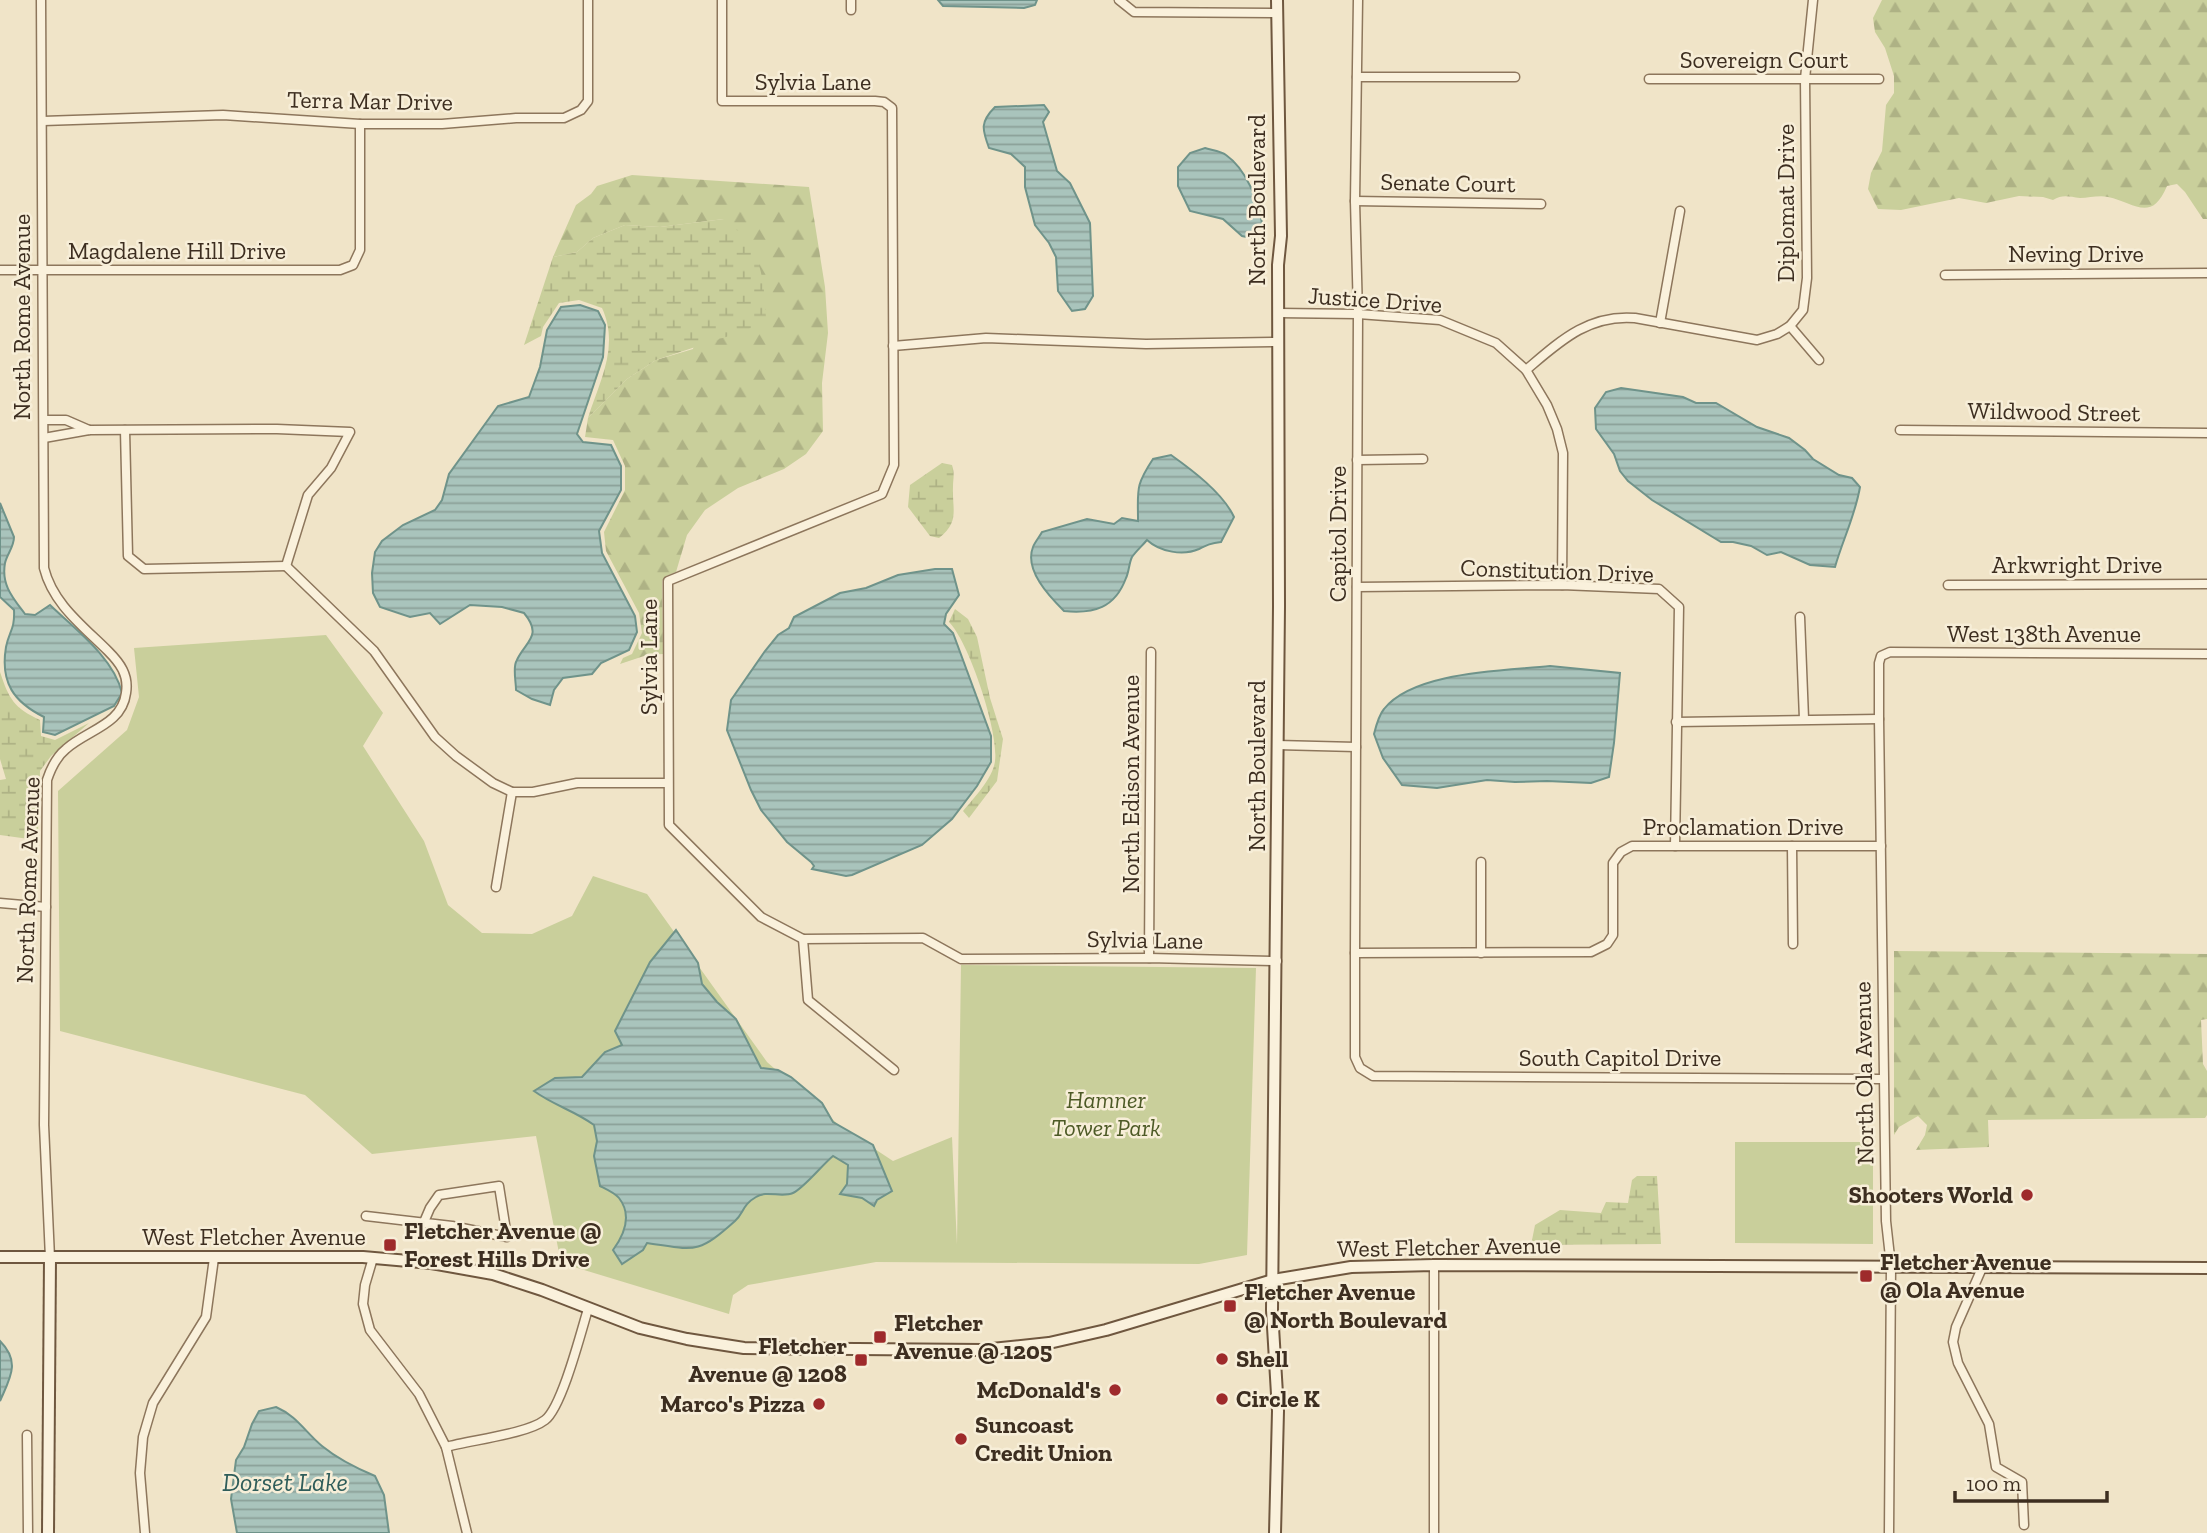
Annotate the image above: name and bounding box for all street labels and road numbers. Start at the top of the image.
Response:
street label: Sovereign Court [1680,45,1848,74]
street label: Sylvia Lane [755,67,871,96]
street label: Terra Mar Drive [287,85,453,116]
street label: North Boulevard [1242,114,1271,286]
street label: Diplomat Drive [1771,124,1800,282]
street label: Senate Court [1380,167,1516,198]
street label: North Rome Avenue [7,214,36,420]
street label: Magdalene Hill Drive [68,236,286,265]
street label: Neving Drive [2008,239,2144,268]
street label: Justice Drive [1307,280,1443,319]
street label: Wildwood Street [1967,395,2141,428]
street label: Capitol Drive [1323,466,1352,602]
street label: Arkwright Drive [1992,550,2162,579]
street label: Constitution Drive [1460,553,1654,588]
street label: Sylvia Lane [634,599,663,715]
street label: West 138th Avenue [1947,619,2141,648]
street label: North Edison Avenue [1116,675,1145,893]
street label: North Boulevard [1242,680,1271,852]
street label: North Rome Avenue [9,776,46,984]
street label: Proclamation Drive [1642,812,1844,841]
street label: Sylvia Lane [1087,924,1203,955]
street label: North Ola Avenue [1847,981,1880,1165]
street label: South Capitol Drive [1519,1043,1721,1072]
street label: West Fletcher Avenue [142,1222,366,1251]
street label: West Fletcher Avenue [1337,1230,1561,1263]

